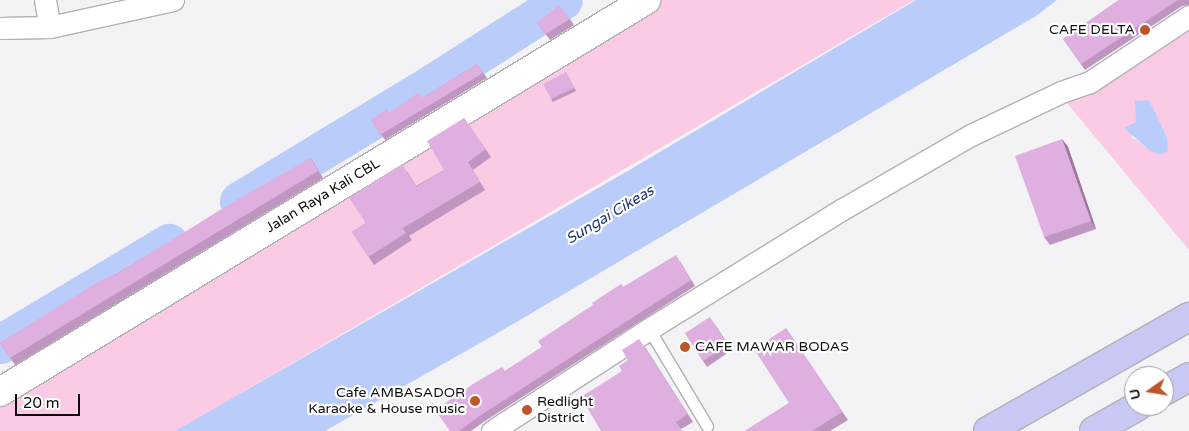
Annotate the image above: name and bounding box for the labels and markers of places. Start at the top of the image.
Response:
place label: CAFE DELTA [1049,22,1135,38]
marker: CAFE DELTA [1139,24,1151,36]
place label: CAFE MAWAR BODAS [695,339,849,355]
marker: CAFE MAWAR BODAS [679,341,691,353]
place label: Cafe AMBASADOR Karaoke & House music [308,385,465,418]
place label: Redlight District [537,394,593,427]
marker: Cafe AMBASADOR Karaoke & House music [469,395,481,407]
marker: Redlight District [521,404,533,416]

